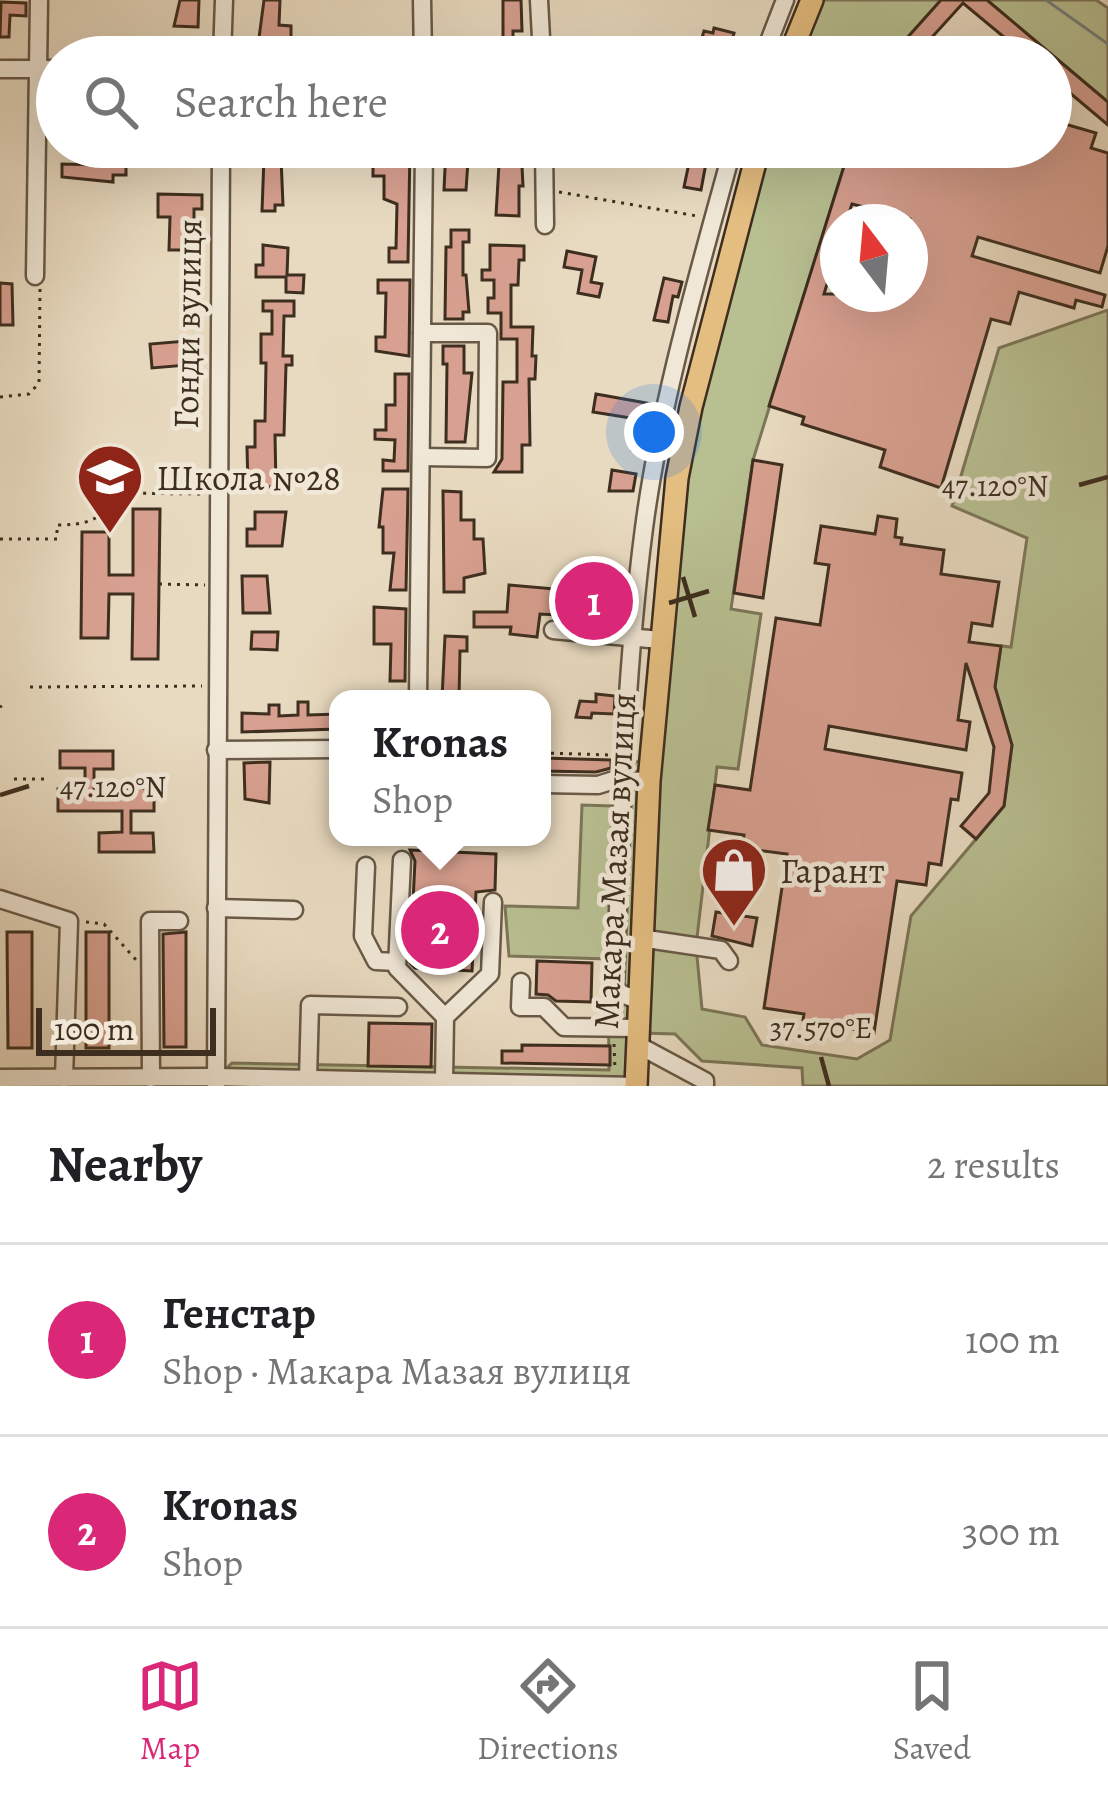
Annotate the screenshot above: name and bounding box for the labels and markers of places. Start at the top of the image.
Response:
school or university icon: Школа №28 [75,442,145,536]
place label: Школа №28 [156,453,341,502]
pin: 1 [555,556,633,646]
shop icon: Гарант [699,835,769,929]
place label: Гарант [780,846,885,895]
pin: 2 [401,885,479,975]

